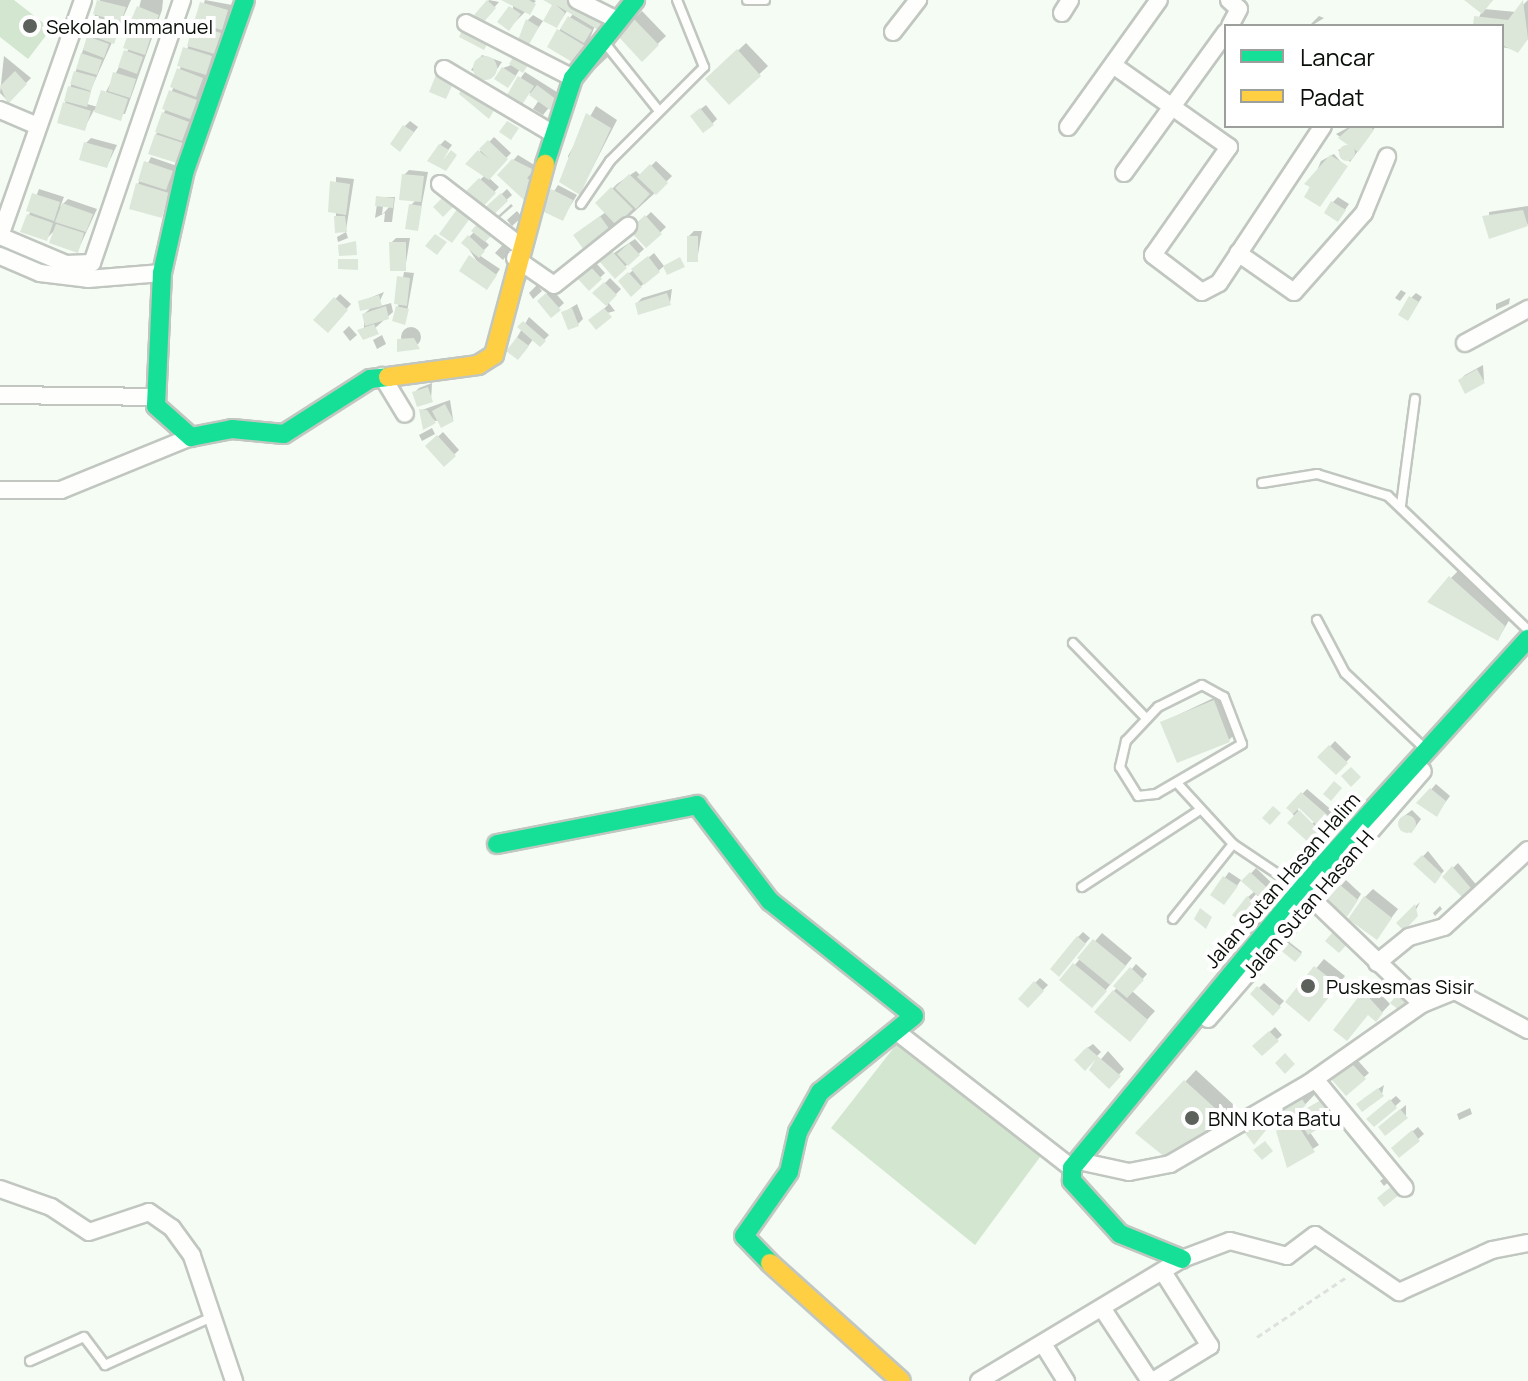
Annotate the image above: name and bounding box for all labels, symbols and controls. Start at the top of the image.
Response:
place label: Sekolah Immanuel [46,14,213,38]
marker: Sekolah Immanuel [21,17,39,35]
legend [1224,24,1504,128]
text: Lancar [1300,40,1375,73]
text: Padat [1300,80,1364,113]
street label: Jalan Sutan Hasan Halim [1199,787,1365,973]
street label: Jalan Sutan Hasan H [1238,825,1378,983]
place label: Puskesmas Sisir [1326,974,1474,998]
marker: Puskesmas Sisir [1297,975,1319,997]
place label: BNN Kota Batu [1208,1106,1341,1130]
marker: BNN Kota Batu [1183,1109,1201,1127]

